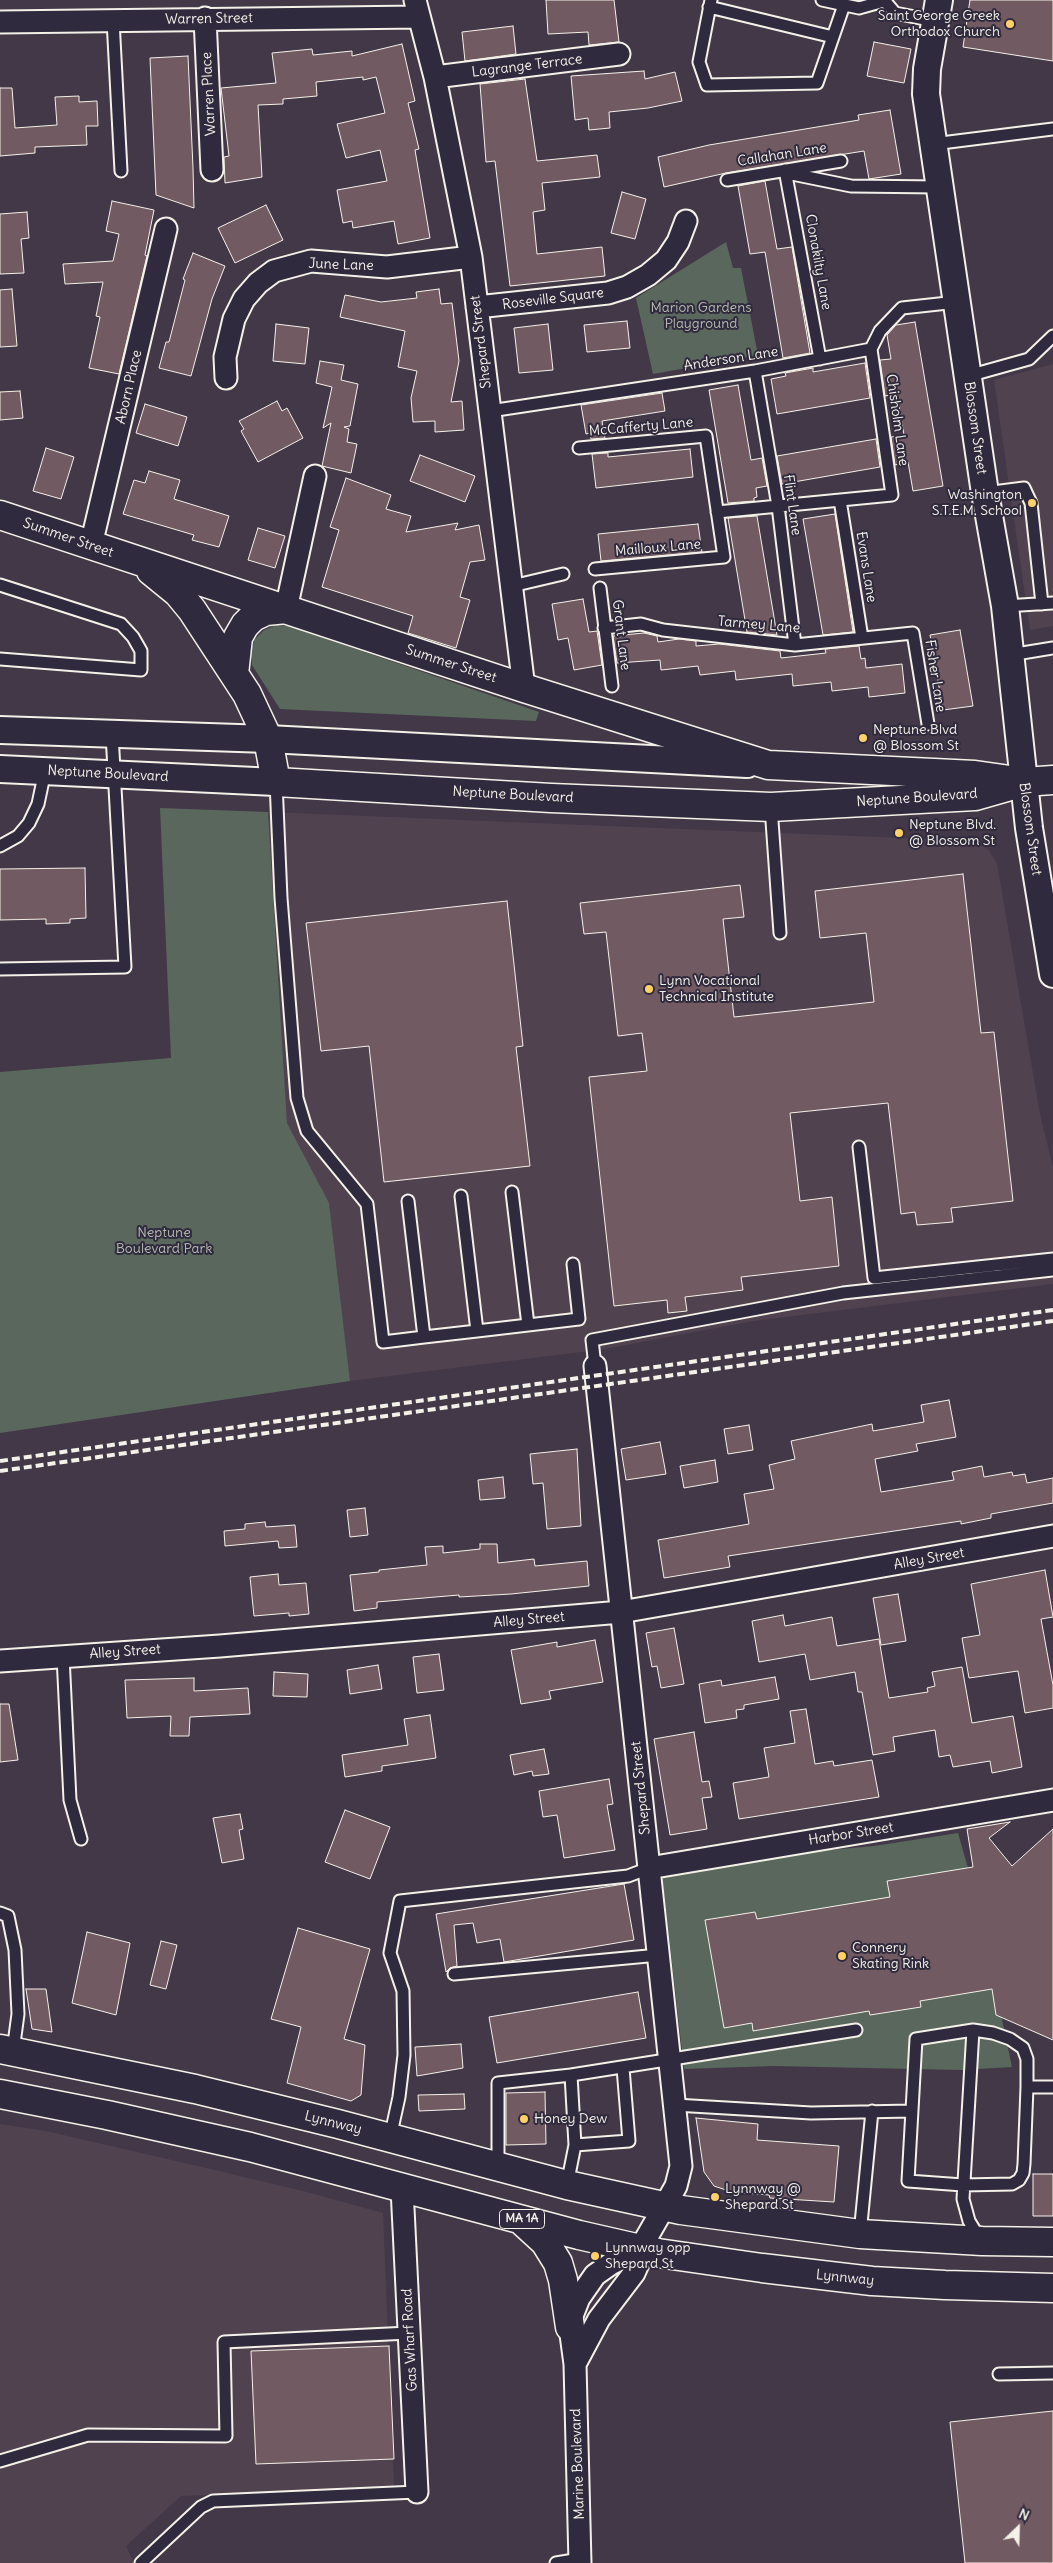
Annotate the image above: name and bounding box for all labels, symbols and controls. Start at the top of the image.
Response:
place label: Saint George Greek Orthodox Church [878,8,1000,40]
street label: Warren Street [165,10,253,28]
marker: Saint George Greek Orthodox Church [1004,18,1016,30]
street label: Lagrange Terrace [471,51,583,81]
street label: Warren Place [198,52,220,136]
street label: Callahan Lane [736,140,828,170]
street label: Clonakilty Lane [801,213,835,311]
street label: June Lane [308,255,374,275]
street label: Roseville Square [501,284,605,314]
street label: Shepard Street [467,294,495,390]
park label: Marion Gardens Playground [650,300,752,332]
street label: Anderson Lane [683,343,779,375]
street label: Aborn Place [112,348,146,426]
street label: Chisholm Lane [882,373,912,467]
street label: Blossom Street [960,380,990,476]
street label: McCafferty Lane [588,414,694,440]
street label: Flint Lane [779,473,805,537]
place label: Washington S.T.E.M. School [932,487,1022,520]
marker: Washington S.T.E.M. School [1026,497,1038,509]
street label: Summer Street [21,515,115,561]
street label: Evans Lane [852,530,880,604]
street label: Mailloux Lane [614,536,702,560]
street label: Grant Lane [608,599,634,671]
street label: Tarmey Lane [717,613,801,637]
street label: Fisher Lane [921,639,949,713]
street label: Summer Street [403,641,499,687]
place label: Neptune Blvd @ Blossom St [873,722,959,754]
marker: Neptune Blvd @ Blossom St [857,732,869,744]
street label: Neptune Boulevard [47,762,169,786]
street label: Blossom Street [1015,781,1045,877]
street label: Neptune Boulevard [452,783,574,807]
street label: Neptune Boulevard [856,785,978,811]
place label: Neptune Blvd. @ Blossom St [909,817,996,850]
marker: Neptune Blvd. @ Blossom St [893,827,905,839]
place label: Lynn Vocational Technical Institute [659,973,774,1006]
marker: Lynn Vocational Technical Institute [643,983,655,995]
park label: Neptune Boulevard Park [116,1225,212,1258]
street label: Alley Street [892,1545,966,1573]
street label: Alley Street [493,1609,565,1631]
street label: Alley Street [89,1641,161,1663]
street label: Shepard Street [628,1740,654,1836]
street label: Harbor Street [807,1819,895,1849]
place label: Connery Skating Rink [852,1940,929,1972]
marker: Connery Skating Rink [836,1950,848,1962]
street label: Lynnway [303,2108,363,2138]
place label: Honey Dew [534,2111,607,2127]
marker: Honey Dew [518,2113,530,2125]
place label: Lynnway @ Shepard St [725,2181,801,2214]
marker: Lynnway @ Shepard St [709,2191,721,2203]
road number: MA 1A [500,2210,544,2228]
place label: Lynnway opp Shepard St [605,2240,691,2272]
marker: Lynnway opp Shepard St [589,2250,601,2262]
street label: Lynnway [815,2267,875,2289]
street label: Gas Wharf Road [399,2288,421,2392]
street label: Marine Boulevard [568,2408,588,2520]
north arrow [993,2503,1043,2553]
text: N [1016,2504,1032,2524]

